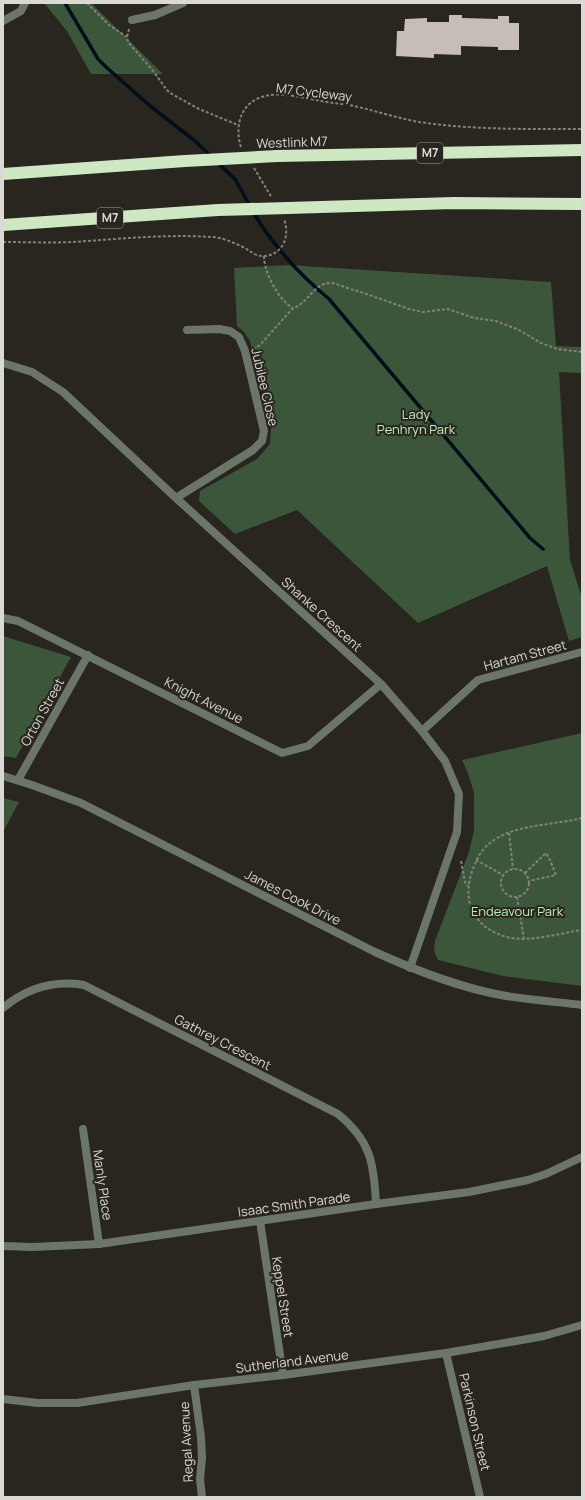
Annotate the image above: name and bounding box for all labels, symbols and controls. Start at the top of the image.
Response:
street label: M7 Cycleway [275,78,353,106]
street label: Westlink M7 [256,132,328,152]
road number: M7 [417,143,443,163]
road number: M7 [97,208,123,228]
street label: Jubilee Close [247,346,283,428]
park label: Lady Penhryn Park [377,405,456,438]
street label: Shanke Crescent [278,573,366,655]
street label: Hartam Street [482,635,568,675]
street label: Knight Avenue [162,672,247,728]
street label: Orton Street [16,675,68,749]
street label: James Cook Drive [242,865,344,929]
park label: Endeavour Park [471,902,564,920]
street label: Gathrey Crescent [172,1010,274,1074]
street label: Manly Place [89,1149,117,1222]
street label: Isaac Smith Parade [237,1187,352,1221]
street label: Keppel Street [268,1255,298,1339]
street label: Sutherland Avenue [234,1345,350,1377]
street label: Parkinson Street [455,1371,495,1473]
street label: Regal Avenue [175,1401,197,1483]

